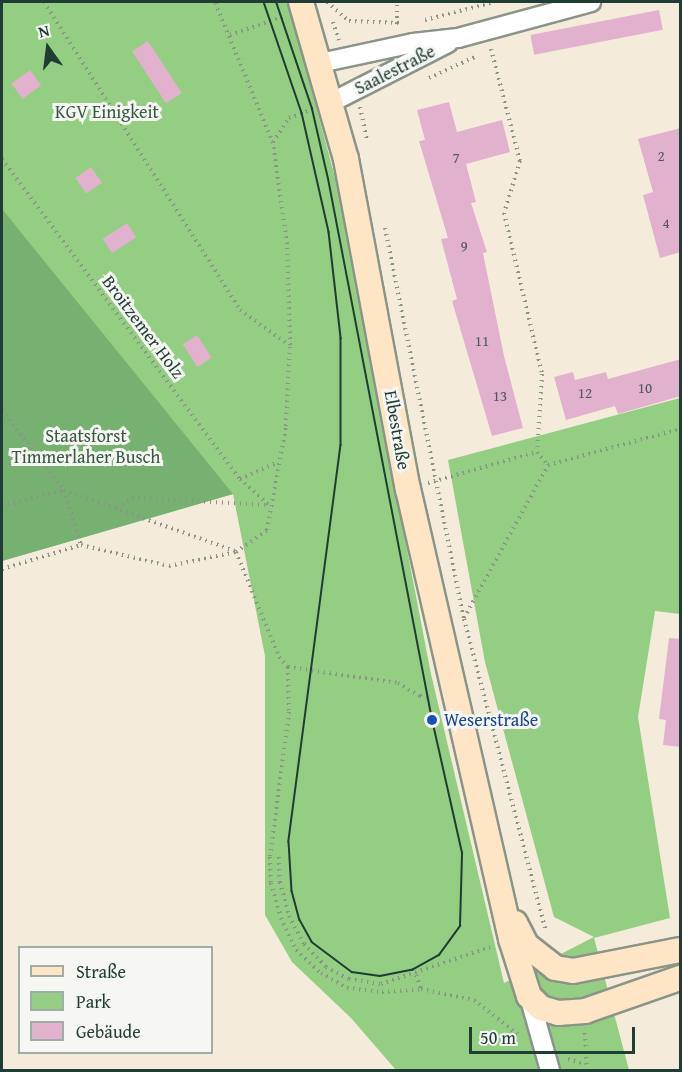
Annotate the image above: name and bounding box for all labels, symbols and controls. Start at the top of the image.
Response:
north arrow [18,18,78,78]
text: N [36,18,52,43]
street label: Saalestraße [351,41,439,99]
park label: KGV Einigkeit [55,101,159,123]
house number: 2 [657,147,665,165]
house number: 7 [452,149,460,167]
house number: 4 [662,214,670,232]
house number: 9 [460,237,468,255]
street label: Broitzemer Holz [97,271,189,383]
house number: 11 [475,332,489,350]
house number: 10 [638,379,652,397]
house number: 12 [578,384,592,402]
house number: 13 [493,387,507,405]
street label: Elbestraße [379,389,415,471]
park label: Staatsforst Timmerlaher Busch [12,426,160,468]
place label: Weserstraße [444,709,538,731]
marker: Weserstraße [425,713,439,727]
legend [18,946,213,1054]
text: Straße [76,958,126,985]
text: Park [76,988,111,1015]
scale bar [472,1015,638,1053]
text: Gebäude [76,1018,141,1045]
text: 50 m [480,1024,516,1051]

